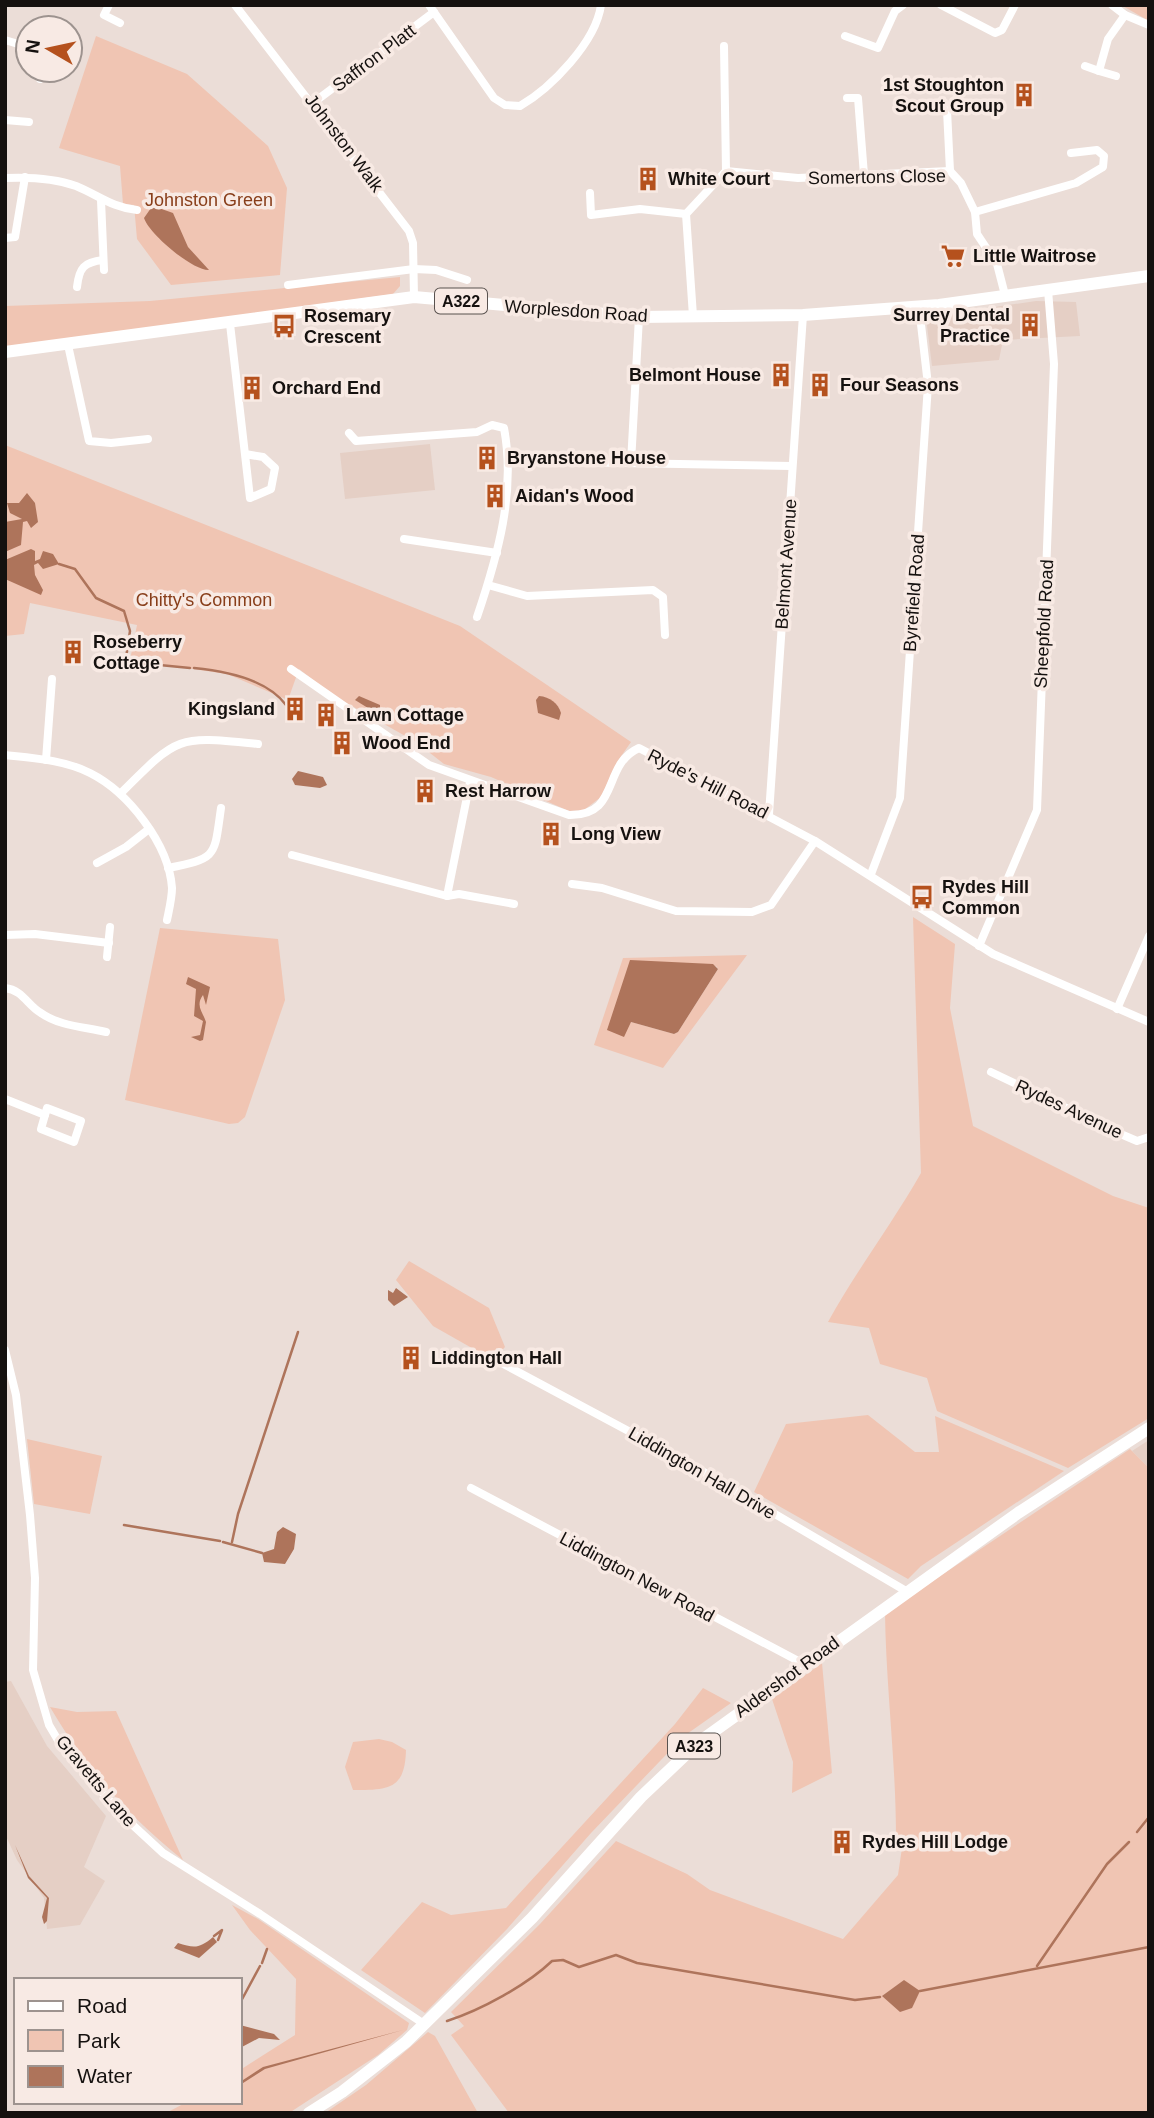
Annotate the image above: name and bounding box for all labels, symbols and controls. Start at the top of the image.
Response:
north arrow [14,14,84,84]
street label: Saffron Platt [329,20,419,96]
text: N [21,38,44,55]
place label: 1st Stoughton Scout Group [883,75,1004,116]
building icon: 1st Stoughton Scout Group [1010,81,1038,109]
street label: Johnston Walk [301,90,388,197]
building icon: White Court [634,165,662,193]
street label: Somertons Close [808,166,946,188]
place label: White Court [668,169,770,189]
park label: Johnston Green [145,190,273,210]
supermarket icon: Little Waitrose [939,242,967,270]
place label: Little Waitrose [973,246,1096,266]
road number: A322 [435,288,487,314]
street label: Worplesdon Road [504,296,648,326]
place label: Surrey Dental Practice [893,305,1010,346]
place label: Rosemary Crescent [304,306,391,347]
building icon: Surrey Dental Practice [1016,311,1044,339]
bus stop icon: Rosemary Crescent [270,312,298,340]
building icon: Belmont House [767,361,795,389]
place label: Belmont House [629,365,761,385]
building icon: Four Seasons [806,371,834,399]
building icon: Orchard End [238,374,266,402]
place label: Four Seasons [840,375,959,395]
place label: Orchard End [272,378,381,398]
building icon: Bryanstone House [473,444,501,472]
place label: Bryanstone House [507,448,666,468]
building icon: Aidan's Wood [481,482,509,510]
place label: Aidan's Wood [515,486,634,506]
street label: Belmont Avenue [771,498,801,630]
street label: Byrefield Road [900,533,928,653]
street label: Sheepfold Road [1031,559,1057,689]
park label: Chitty's Common [136,590,272,610]
place label: Roseberry Cottage [93,632,182,673]
building icon: Roseberry Cottage [59,638,87,666]
building icon: Kingsland [281,695,309,723]
place label: Kingsland [188,699,275,719]
building icon: Lawn Cottage [312,701,340,729]
place label: Lawn Cottage [346,705,464,725]
building icon: Wood End [328,729,356,757]
place label: Wood End [362,733,451,753]
street label: Ryde's Hill Road [644,745,772,823]
building icon: Rest Harrow [411,777,439,805]
place label: Rest Harrow [445,781,552,801]
building icon: Long View [537,820,565,848]
place label: Long View [571,824,662,844]
place label: Rydes Hill Common [942,877,1029,918]
bus stop icon: Rydes Hill Common [908,883,936,911]
street label: Rydes Avenue [1012,1075,1126,1143]
building icon: Liddington Hall [397,1344,425,1372]
place label: Liddington Hall [431,1348,562,1368]
street label: Liddington Hall Drive [625,1423,779,1523]
street label: Liddington New Road [556,1528,718,1626]
street label: Aldershot Road [731,1632,843,1722]
street label: Gravetts Lane [52,1731,140,1831]
road number: A323 [668,1734,720,1758]
building icon: Rydes Hill Lodge [828,1828,856,1856]
place label: Rydes Hill Lodge [862,1832,1008,1852]
legend [14,1978,242,2104]
text: Road [77,1994,127,2017]
text: Park [77,2029,121,2052]
text: Water [77,2064,132,2087]

